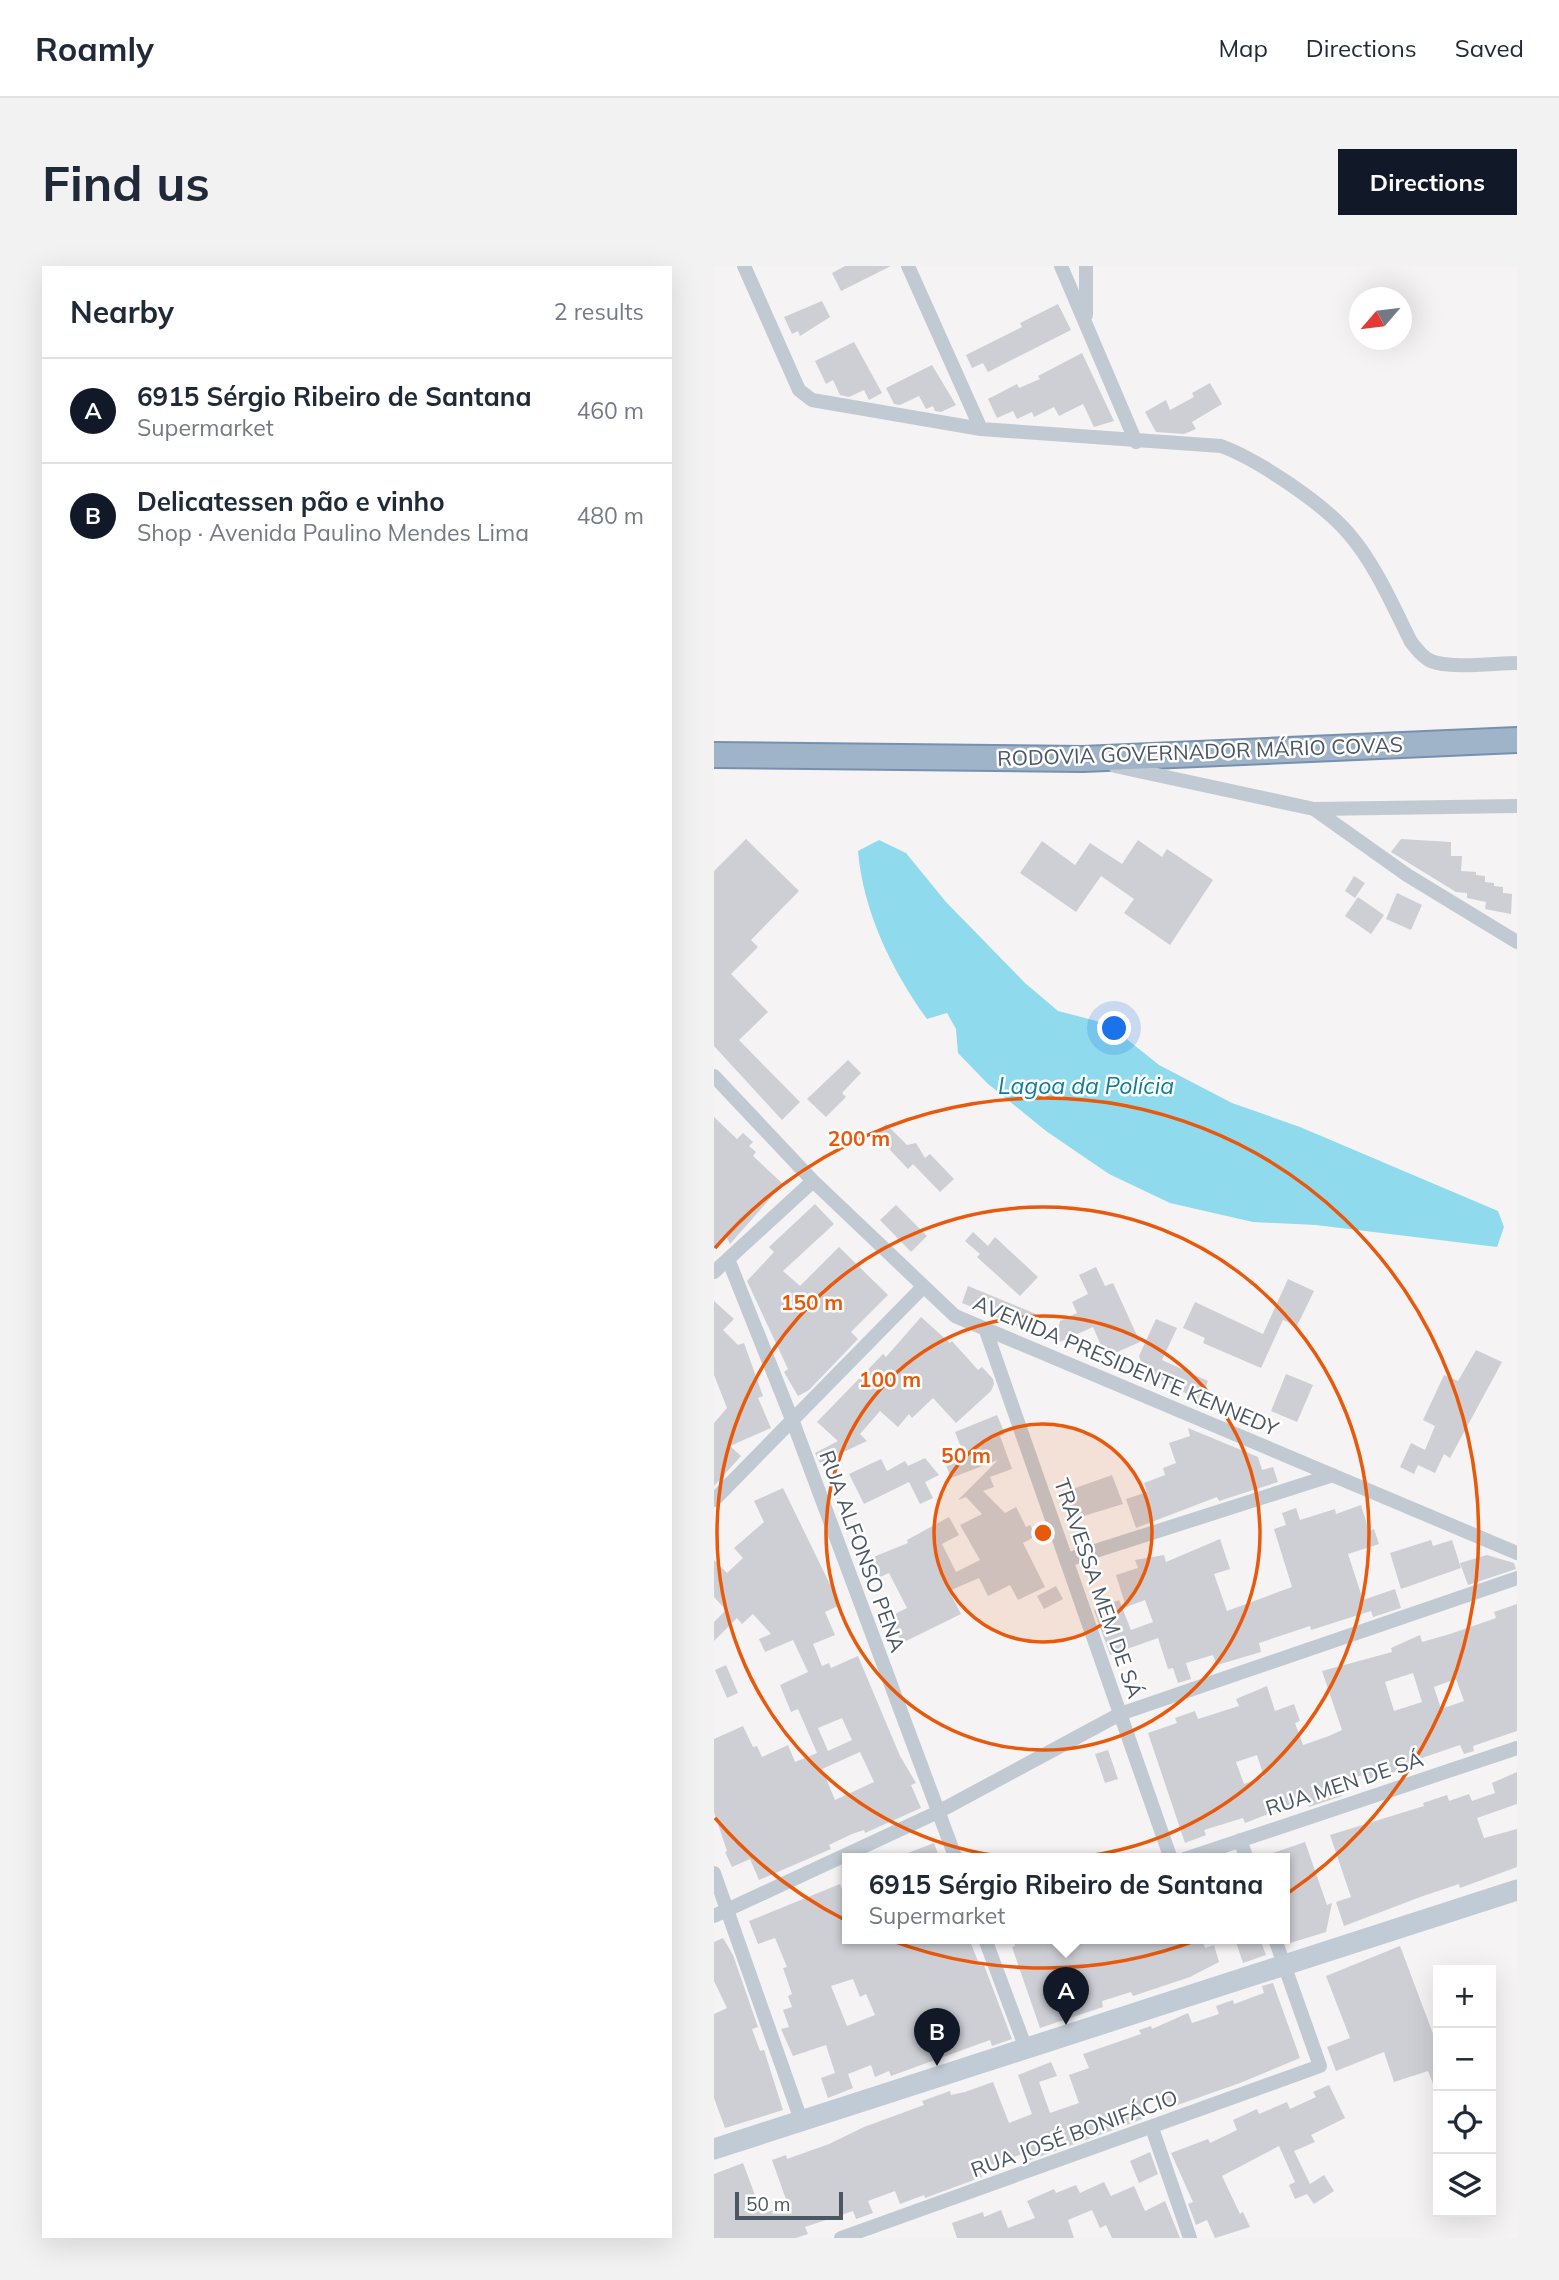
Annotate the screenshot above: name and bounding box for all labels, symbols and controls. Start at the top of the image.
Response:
text: Roamly [35,28,154,69]
text: Map [1218,33,1268,63]
text: Directions [1306,33,1417,63]
text: Saved [1455,33,1524,63]
button: Directions [1338,149,1517,215]
text: Find us [42,152,210,213]
north arrow [1349,287,1412,350]
text: Nearby [70,293,174,331]
text: 2 results [554,297,644,326]
text: 6915 Sérgio Ribeiro de Santana [137,380,532,413]
text: A [84,396,102,425]
text: 460 m [576,396,644,425]
text: Supermarket [137,413,274,442]
text: Delicatessen pão e vinho [137,485,445,518]
text: B [85,501,101,530]
text: 480 m [576,501,644,530]
text: Shop · Avenida Paulino Mendes Lima [137,518,529,547]
street label: RODOVIA GOVERNADOR MÁRIO COVAS [997,731,1403,771]
your location [1097,1011,1131,1045]
water label: Lagoa da Polícia [998,1071,1174,1100]
text: 200 m [828,1125,890,1151]
text: 150 m [781,1289,843,1315]
street label: AVENIDA PRESIDENTE KENNEDY [970,1289,1283,1441]
text: 100 m [859,1366,921,1392]
text: 50 m [941,1442,991,1468]
street label: RUA ALFONSO PENA [814,1447,912,1656]
street label: TRAVESSA MEM DE SÁ [1049,1475,1149,1702]
centre of rings [1031,1521,1055,1545]
street label: RUA MEN DE SÁ [1262,1745,1427,1821]
popup [842,1853,1290,1944]
text: 6915 Sérgio Ribeiro de Santana [869,1868,1263,1901]
text: Supermarket [869,1901,1005,1930]
map controls [1433,1965,1496,2217]
button: + [1433,1965,1496,2028]
pin: A [1043,1967,1089,2025]
pin: B [914,2008,960,2066]
button: − [1433,2028,1496,2091]
street label: RUA JOSÉ BONIFÁCIO [967,2083,1181,2183]
button: locate [1433,2091,1496,2154]
button: layers [1433,2154,1496,2217]
scale bar [735,2189,844,2221]
text: 50 m [746,2192,790,2216]

